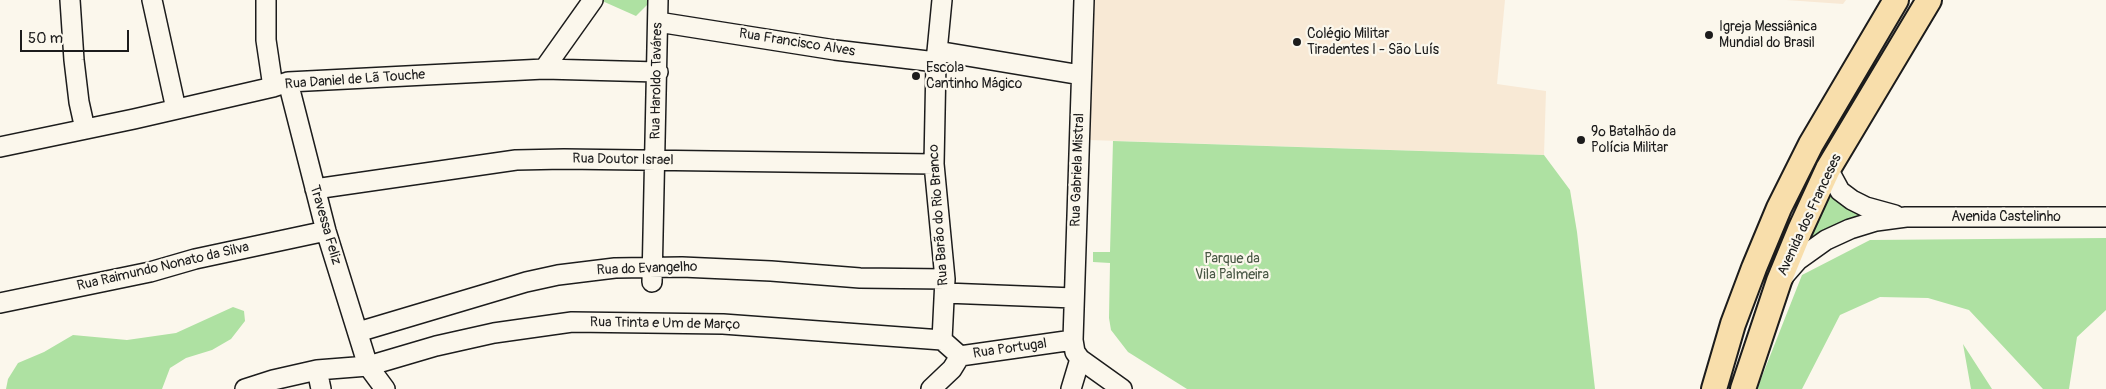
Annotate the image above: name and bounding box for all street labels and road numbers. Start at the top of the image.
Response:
street label: Rua Haroldo Taváres [648,22,666,140]
street label: Rua Francisco Alves [738,26,856,60]
street label: Rua Daniel de Lã Touche [284,67,426,93]
street label: Rua Gabriela Mistral [1068,113,1088,227]
street label: Rua Barão do Rio Branco [926,144,952,286]
street label: Rua Doutor Israel [572,151,674,169]
street label: Avenida dos Franceses [1774,152,1846,278]
street label: Travessa Feliz [306,183,344,267]
street label: Avenida Castelinho [1951,209,2061,225]
street label: Rua Raimundo Nonato da Silva [75,239,251,295]
street label: Rua do Evangelho [596,259,698,279]
street label: Rua Trinta e Um de Março [590,314,740,334]
street label: Rua Portugal [972,335,1048,363]

